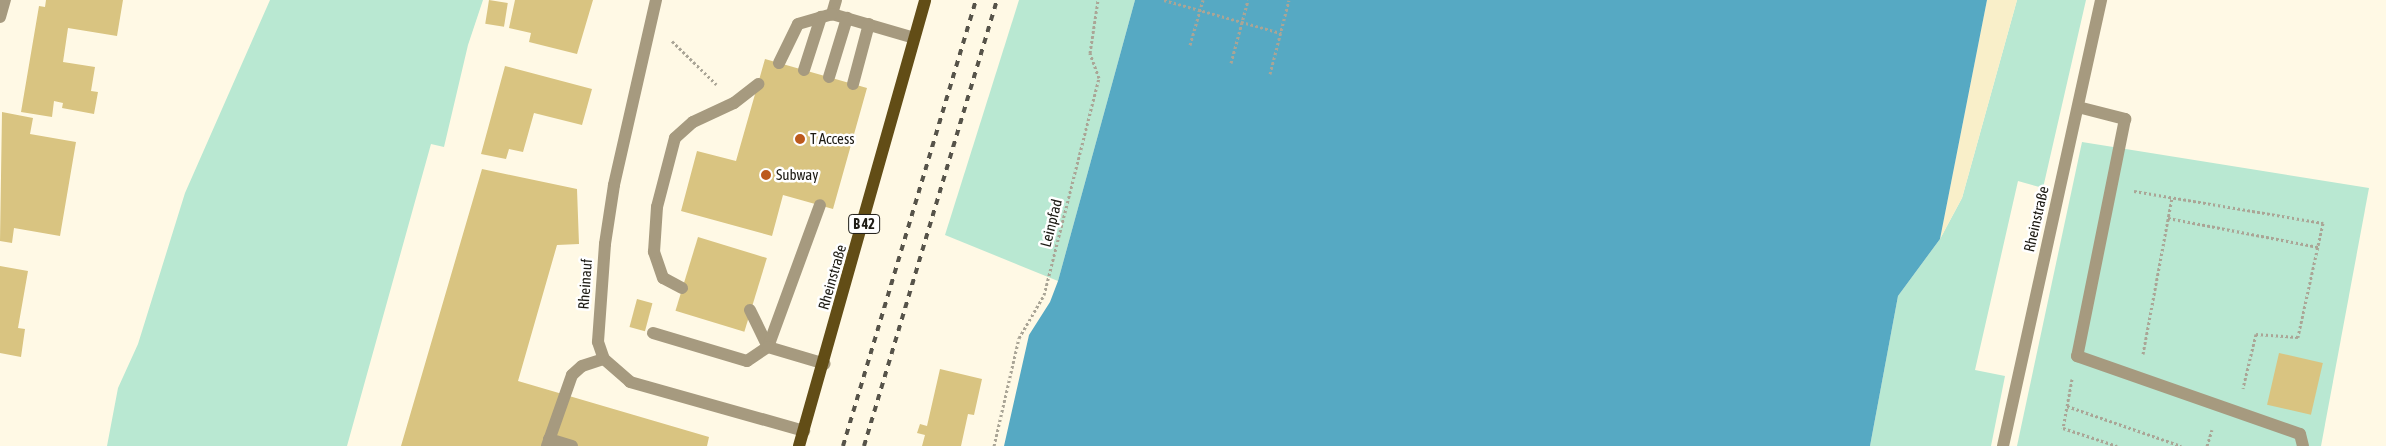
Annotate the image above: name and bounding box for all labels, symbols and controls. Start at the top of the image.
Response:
place label: T Access [810,130,854,148]
marker: T Access [794,133,806,145]
place label: Subway [776,166,818,184]
marker: Subway [760,169,772,181]
street label: Rheinstraße [2020,184,2052,254]
street label: Leinpfad [1036,197,1066,249]
road number: B 42 [848,212,880,235]
street label: Rheinstraße [814,242,850,312]
street label: Rheinauf [574,258,596,310]

